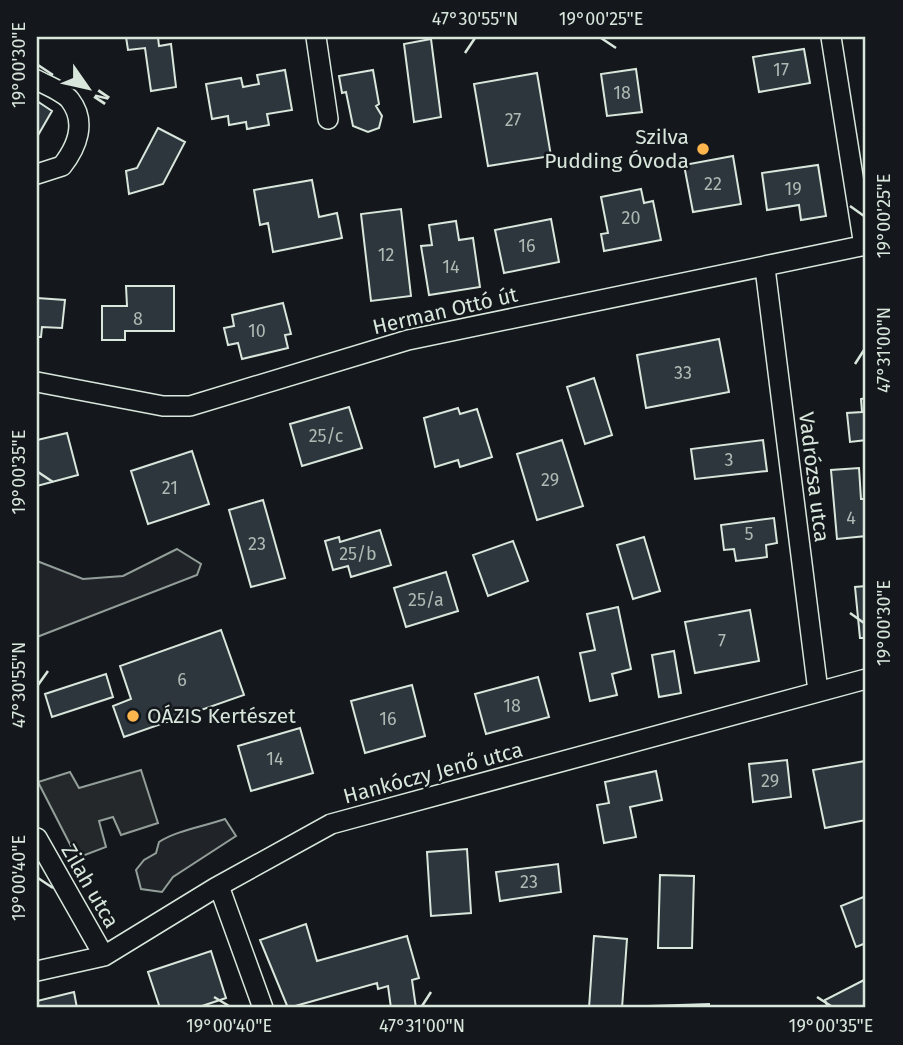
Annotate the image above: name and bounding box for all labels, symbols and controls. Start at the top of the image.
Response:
text: 47°30'55"N [432,8,518,30]
text: 19°00'25"E [559,8,643,30]
text: 19°00'30"E [8,22,30,108]
north arrow [52,52,122,122]
house number: 17 [773,59,789,81]
house number: 18 [613,82,631,104]
text: N [89,86,115,109]
house number: 27 [505,109,521,131]
place label: Szilva Pudding Óvoda [544,124,689,174]
marker: Szilva Pudding Óvoda [695,141,711,157]
house number: 22 [704,173,722,195]
text: 19°00'25"E [873,174,895,258]
house number: 19 [784,178,802,200]
house number: 20 [622,207,640,229]
house number: 16 [518,235,536,257]
house number: 12 [378,244,394,266]
house number: 14 [442,256,460,278]
street label: Herman Ottó út [370,282,520,340]
text: 47°31'00"N [873,307,895,393]
house number: 8 [133,308,143,330]
house number: 10 [248,320,266,342]
house number: 33 [674,362,692,384]
street label: Vadrózsa utca [793,411,835,543]
house number: 25/c [309,425,344,447]
text: 19°00'35"E [8,430,30,514]
house number: 3 [725,449,733,471]
house number: 29 [541,469,559,491]
house number: 21 [162,477,178,499]
house number: 4 [846,507,856,529]
house number: 5 [744,523,754,545]
house number: 23 [248,533,266,555]
house number: 25/b [339,543,377,565]
text: 19°00'30"E [873,580,895,666]
house number: 25/a [408,589,444,611]
house number: 7 [718,630,726,652]
text: 47°30'55"N [8,642,30,728]
house number: 6 [177,669,187,691]
house number: 18 [503,695,521,717]
place label: OÁZIS Kertészet [147,703,296,729]
marker: OÁZIS Kertészet [125,708,141,724]
house number: 16 [379,708,397,730]
street label: Hankóczy Jenő utca [340,737,526,809]
house number: 14 [266,748,284,770]
house number: 29 [761,770,779,792]
text: 19°00'40"E [8,835,30,921]
street label: Zilah utca [55,839,125,933]
house number: 23 [520,871,538,893]
text: 19°00'40"E [186,1015,272,1037]
text: 47°31'00"N [379,1015,465,1037]
text: 19°00'35"E [789,1015,873,1037]

